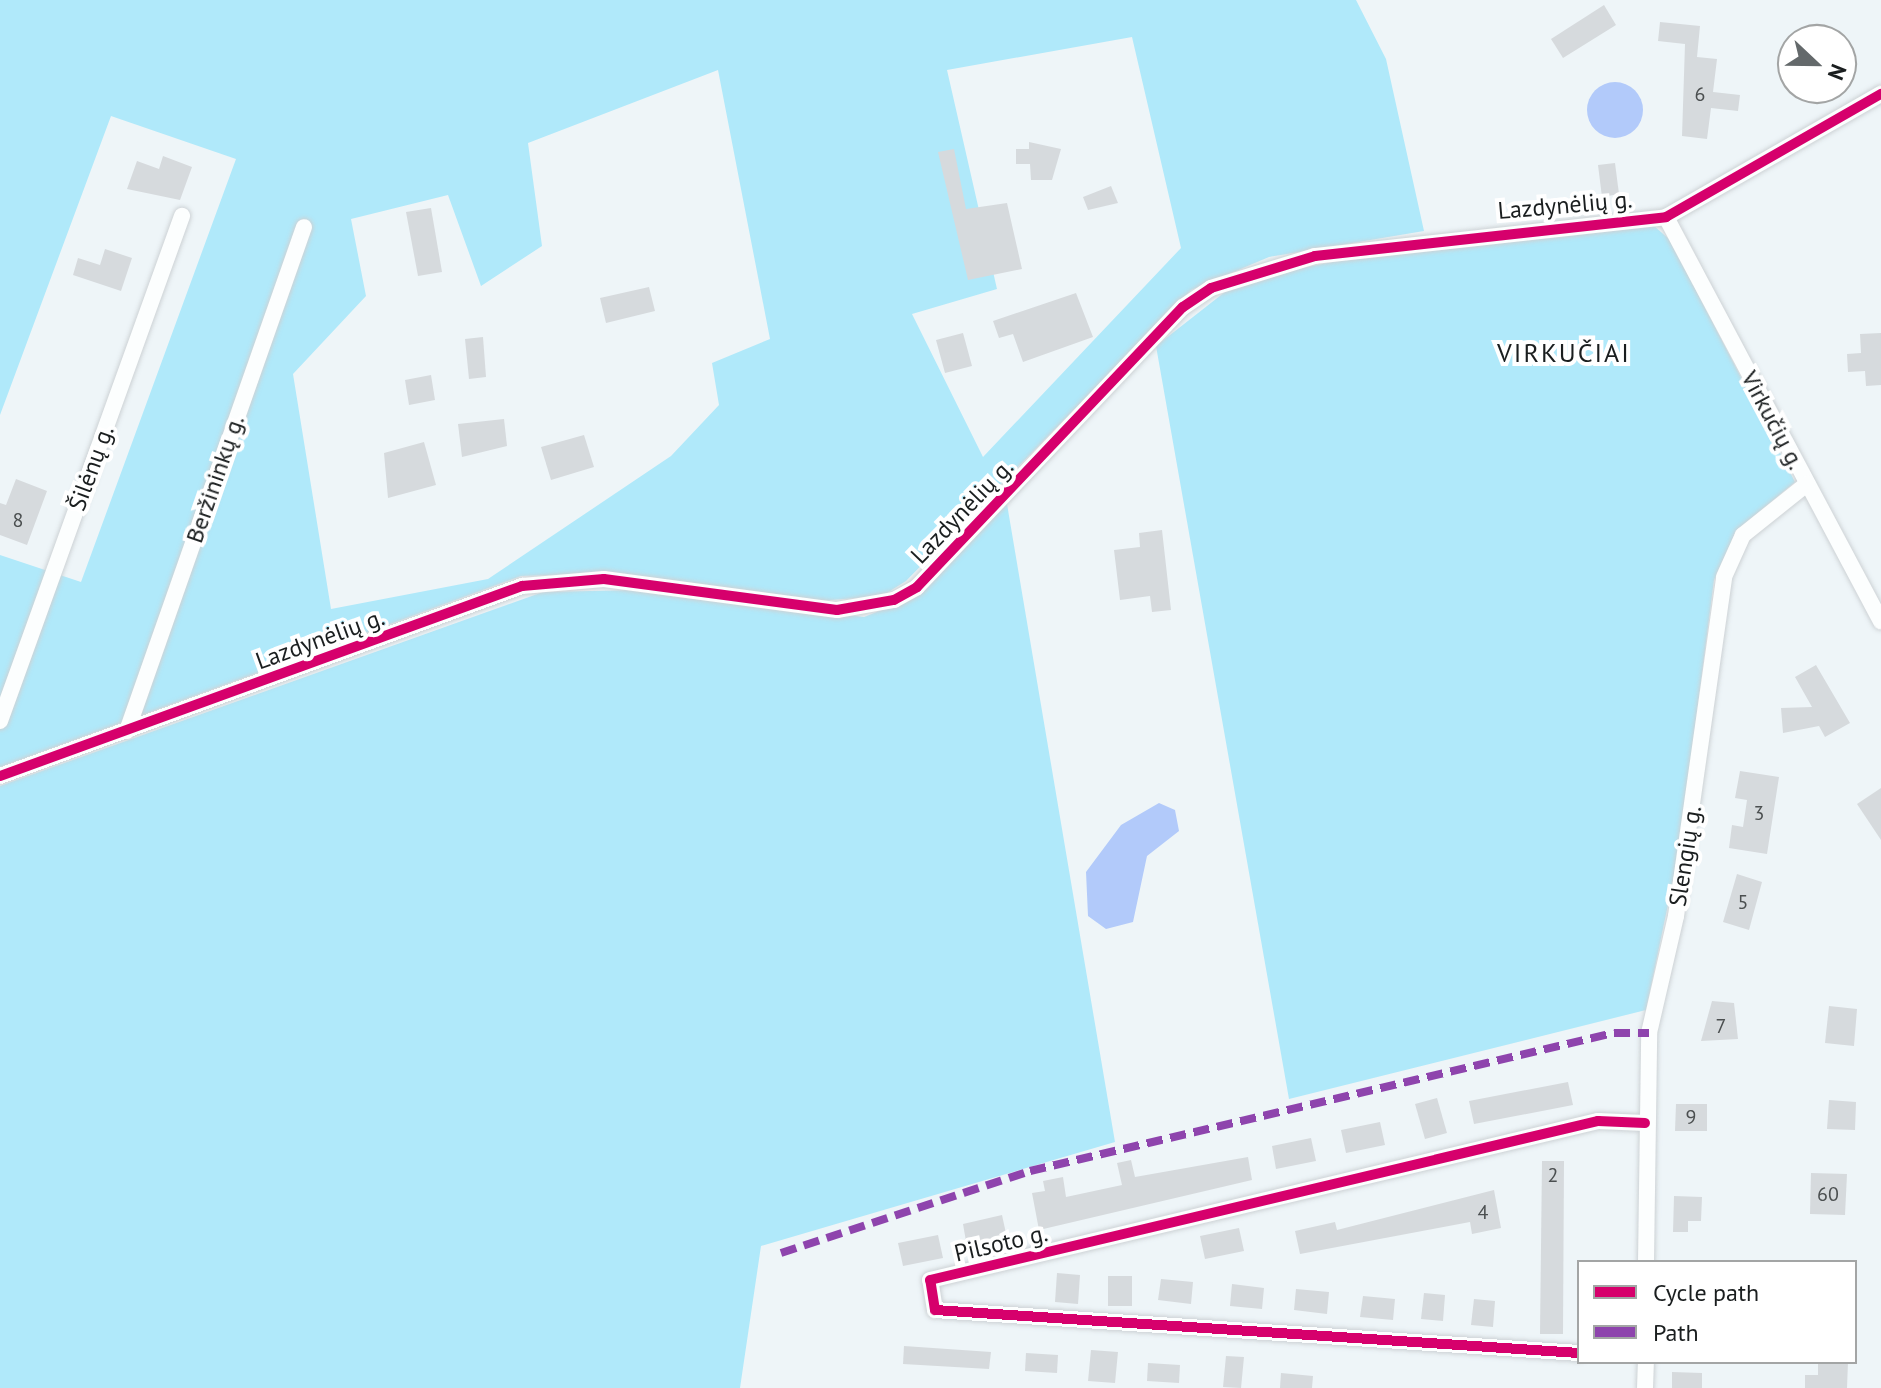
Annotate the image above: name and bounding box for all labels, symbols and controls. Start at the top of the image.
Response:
north arrow [1777,24,1857,104]
text: N [1822,60,1853,84]
house number: 6 [1695,82,1705,106]
street label: Lazdynėlių g. [1497,185,1633,225]
district label: VIRKUČIAI [1497,337,1631,369]
street label: Virkučių g. [1735,366,1811,474]
street label: Beržininkų g. [180,411,250,547]
street label: Šilėnų g. [62,421,120,515]
street label: Lazdynėlių g. [905,453,1019,569]
house number: 8 [13,508,23,532]
street label: Lazdynėlių g. [252,602,388,676]
house number: 3 [1754,801,1764,825]
street label: Slengių g. [1663,803,1707,909]
house number: 5 [1738,890,1748,914]
house number: 7 [1716,1014,1726,1038]
house number: 9 [1686,1105,1696,1129]
house number: 2 [1548,1163,1558,1187]
house number: 60 [1817,1182,1839,1206]
house number: 4 [1478,1200,1488,1224]
street label: Pilsoto g. [951,1218,1051,1268]
legend [1577,1260,1857,1364]
text: Cycle path [1653,1277,1759,1308]
text: Path [1653,1317,1699,1348]

